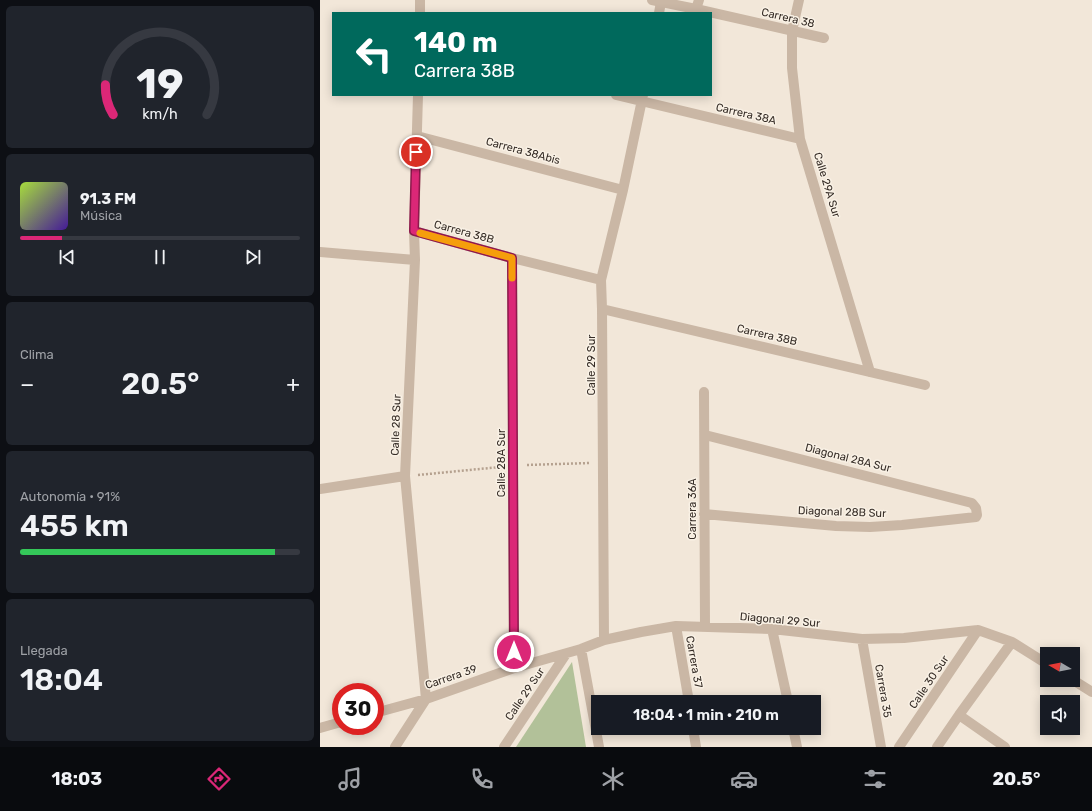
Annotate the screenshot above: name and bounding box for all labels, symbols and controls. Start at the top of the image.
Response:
street label: Carrera 38 [760,6,816,30]
text: 140 m [414,26,498,59]
icon: left [348,28,400,80]
text: 19 [136,59,184,108]
text: Carrera 38B [414,60,515,82]
street label: Carrera 38A [714,101,778,127]
text: km/h [142,106,178,123]
pin [399,135,433,169]
street label: Carrera 38Abis [484,135,562,167]
icon: arrive [405,141,427,163]
street label: Calle 29A Sur [811,151,843,220]
text: 91.3 FM [80,190,136,208]
text: Música [80,208,122,223]
street label: Carrera 38B [433,218,495,246]
icon: previous [56,246,78,268]
icon: pause [149,246,171,268]
icon: next [242,246,264,268]
street label: Carrera 38B [736,322,798,348]
street label: Calle 29 Sur [585,334,598,395]
text: Clima [20,347,54,362]
text: 20.5° [121,366,199,402]
text: − [20,371,34,398]
text: + [286,371,300,398]
street label: Calle 28 Sur [388,393,404,456]
street label: Calle 28A Sur [495,428,508,497]
street label: Diagonal 28A Sur [804,441,893,475]
street label: Carrera 36A [686,478,699,540]
text: Autonomía · 91% [20,489,120,504]
street label: Diagonal 28B Sur [798,504,887,520]
text: 455 km [20,508,129,544]
street label: Diagonal 29 Sur [739,610,822,630]
position arrow [493,631,535,673]
street label: Carrera 37 [683,635,705,690]
text: Llegada [20,643,68,658]
north arrow [1040,647,1080,687]
map controls [1040,647,1080,735]
street label: Calle 30 Sur [906,652,952,711]
text: 18:04 [20,662,103,698]
street label: Carrera 39 [423,662,479,692]
street label: Carrera 35 [872,663,894,719]
street label: Calle 29 Sur [503,664,548,723]
speed limit sign: 30 [332,683,384,735]
button: sound [1040,695,1080,735]
text: 18:04 · 1 min · 210 m [633,706,779,724]
icon: directions [205,765,233,793]
icon: music [336,765,364,793]
icon: phone [468,765,496,793]
icon: climate [599,765,627,793]
icon: car [730,765,758,793]
icon: filters [861,765,889,793]
text: 18:03 [52,768,102,790]
text: 20.5° [992,768,1040,790]

